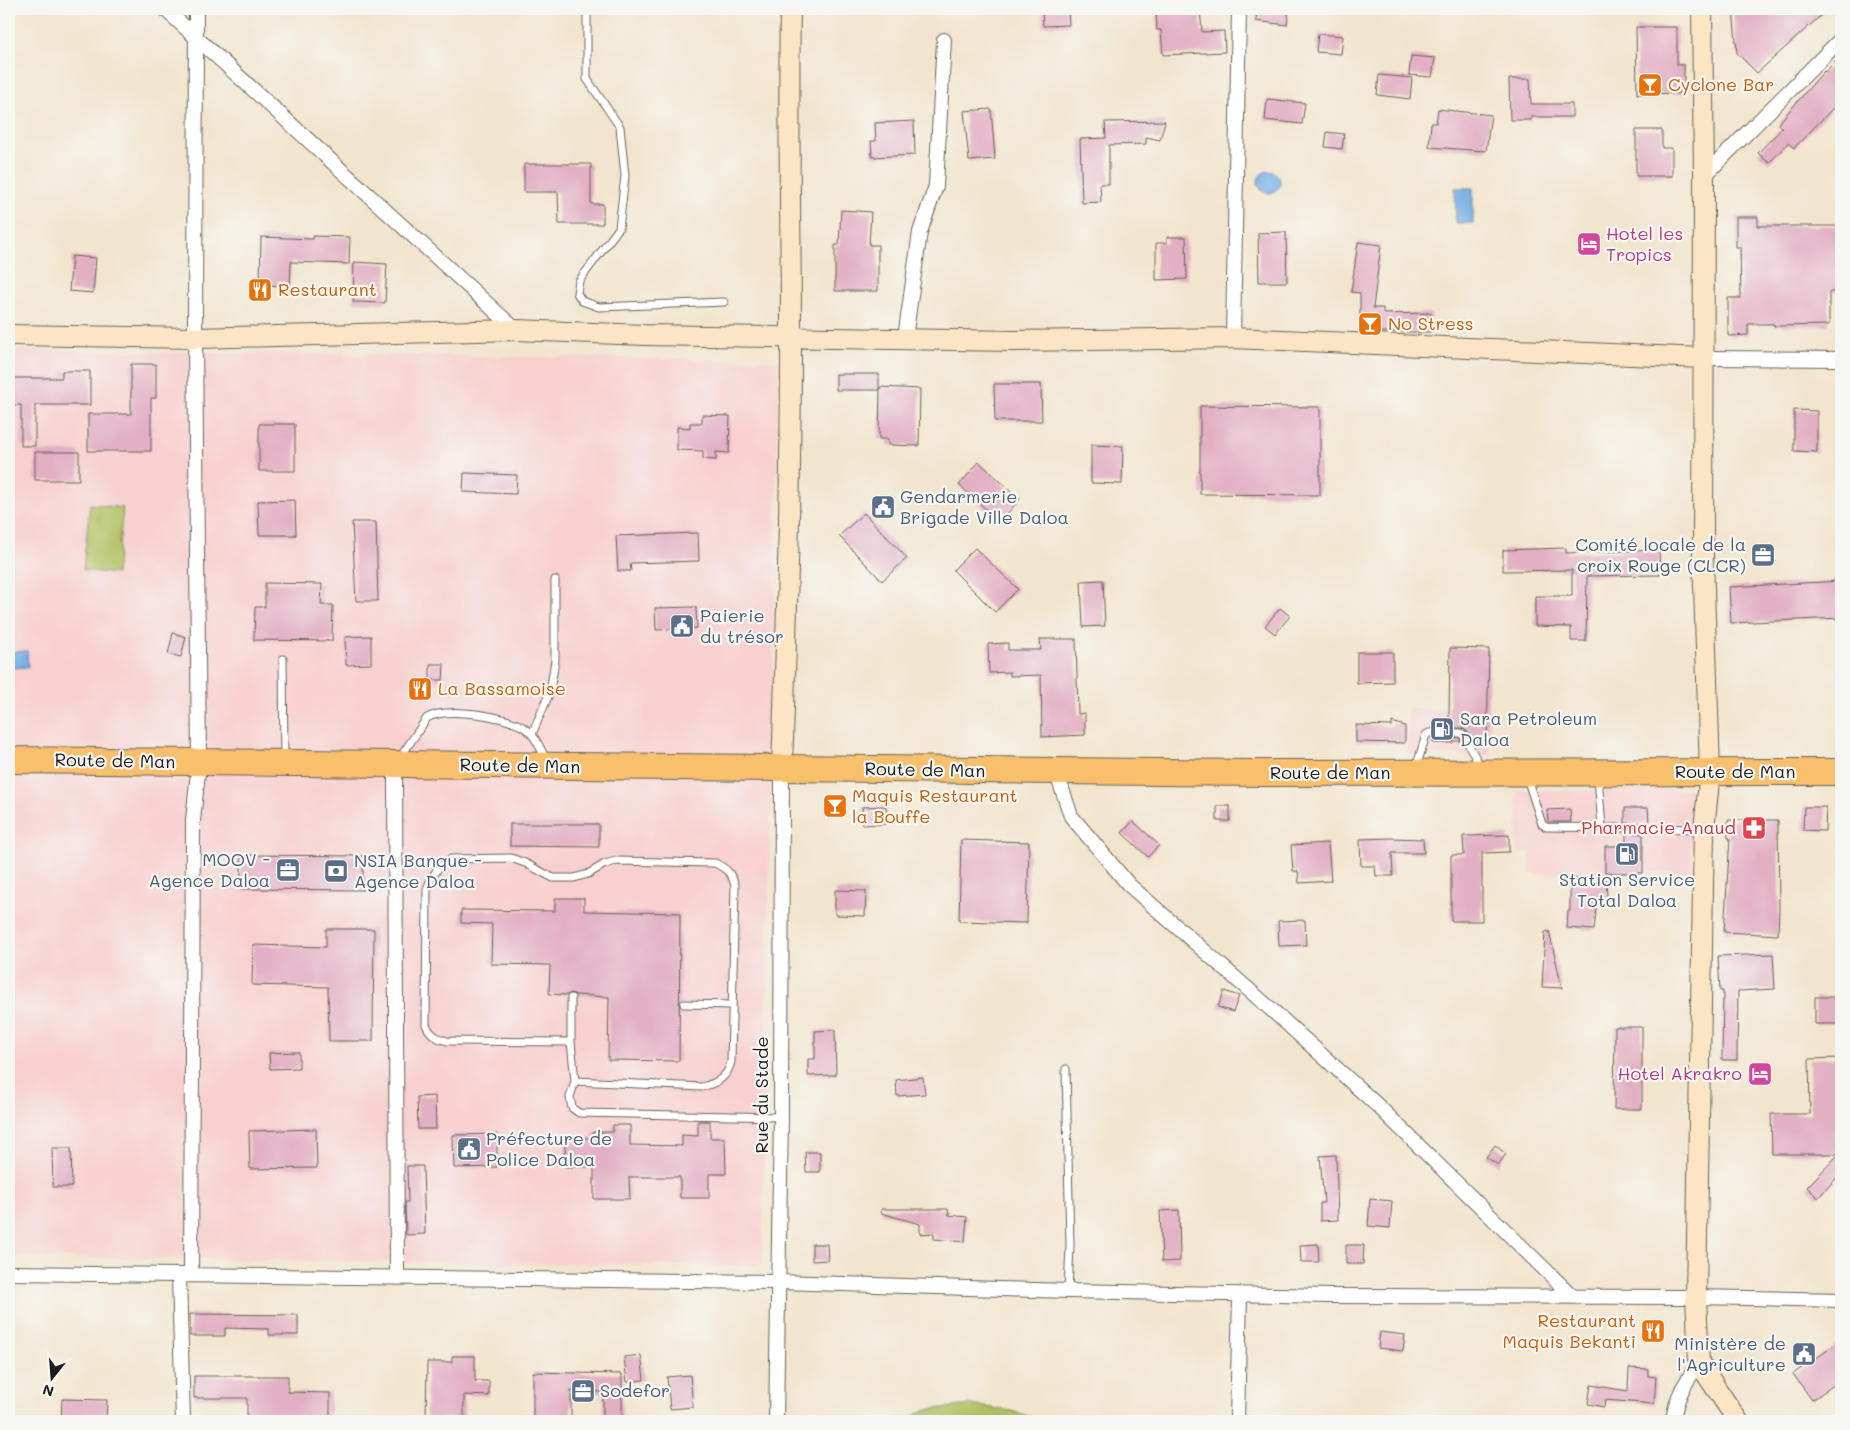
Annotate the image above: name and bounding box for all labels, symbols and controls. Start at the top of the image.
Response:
bar icon: Cyclone Bar [1637,72,1663,98]
place label: Cyclone Bar [1668,72,1774,96]
place label: Hotel les Tropics [1606,221,1683,266]
hotel icon: Hotel les Tropics [1576,231,1602,257]
restaurant icon: Restaurant [247,277,273,303]
place label: Restaurant [278,277,377,301]
bar icon: No Stress [1357,311,1383,337]
place label: No Stress [1388,311,1473,335]
place label: Gendarmerie Brigade Ville Daloa [900,484,1069,529]
public building icon: Gendarmerie Brigade Ville Daloa [870,494,896,520]
place label: Comité locale de la croix Rouge (CLCR) [1575,532,1746,577]
office icon: Comité locale de la croix Rouge (CLCR) [1750,542,1776,568]
place label: Paierie du trésor [700,603,784,648]
public building icon: Paierie du trésor [669,613,695,639]
restaurant icon: La Bassamoise [407,676,433,702]
place label: La Bassamoise [438,676,566,700]
place label: Sara Petroleum Daloa [1460,706,1597,751]
fuel station icon: Sara Petroleum Daloa [1429,716,1455,742]
street label: Route de Man [54,747,176,773]
street label: Route de Man [459,752,581,778]
street label: Route de Man [864,756,986,782]
street label: Route de Man [1675,759,1795,783]
street label: Route de Man [1270,760,1390,784]
place label: Maquis Restaurant la Bouffe [852,783,1018,828]
bar icon: Maquis Restaurant la Bouffe [822,793,848,819]
place label: Pharmacie Anaud [1581,815,1736,839]
pharmacy icon: Pharmacie Anaud [1741,815,1767,841]
fuel station icon: Station Service Total Daloa [1614,841,1640,867]
place label: MOOV - Agence Daloa [149,847,270,892]
place label: NSIA Banque - Agence Daloa [354,848,482,893]
office icon: MOOV - Agence Daloa [275,857,301,883]
bank icon: NSIA Banque - Agence Daloa [323,858,349,884]
place label: Station Service Total Daloa [1559,867,1695,912]
street label: Rue du Stade [749,1036,773,1154]
place label: Hotel Akrakro [1618,1061,1742,1085]
hotel icon: Hotel Akrakro [1747,1061,1773,1087]
place label: Préfecture de Police Daloa [486,1126,612,1171]
public building icon: Préfecture de Police Daloa [456,1136,482,1162]
place label: Restaurant Maquis Bekanti [1503,1308,1636,1353]
restaurant icon: Restaurant Maquis Bekanti [1640,1318,1666,1344]
place label: Ministère de l'Agriculture [1674,1331,1786,1376]
public building icon: Ministère de l'Agriculture [1791,1341,1817,1367]
north arrow [28,1352,78,1402]
office icon: Sodefor [570,1378,596,1404]
place label: Sodefor [600,1378,670,1402]
text: N [40,1380,56,1402]

